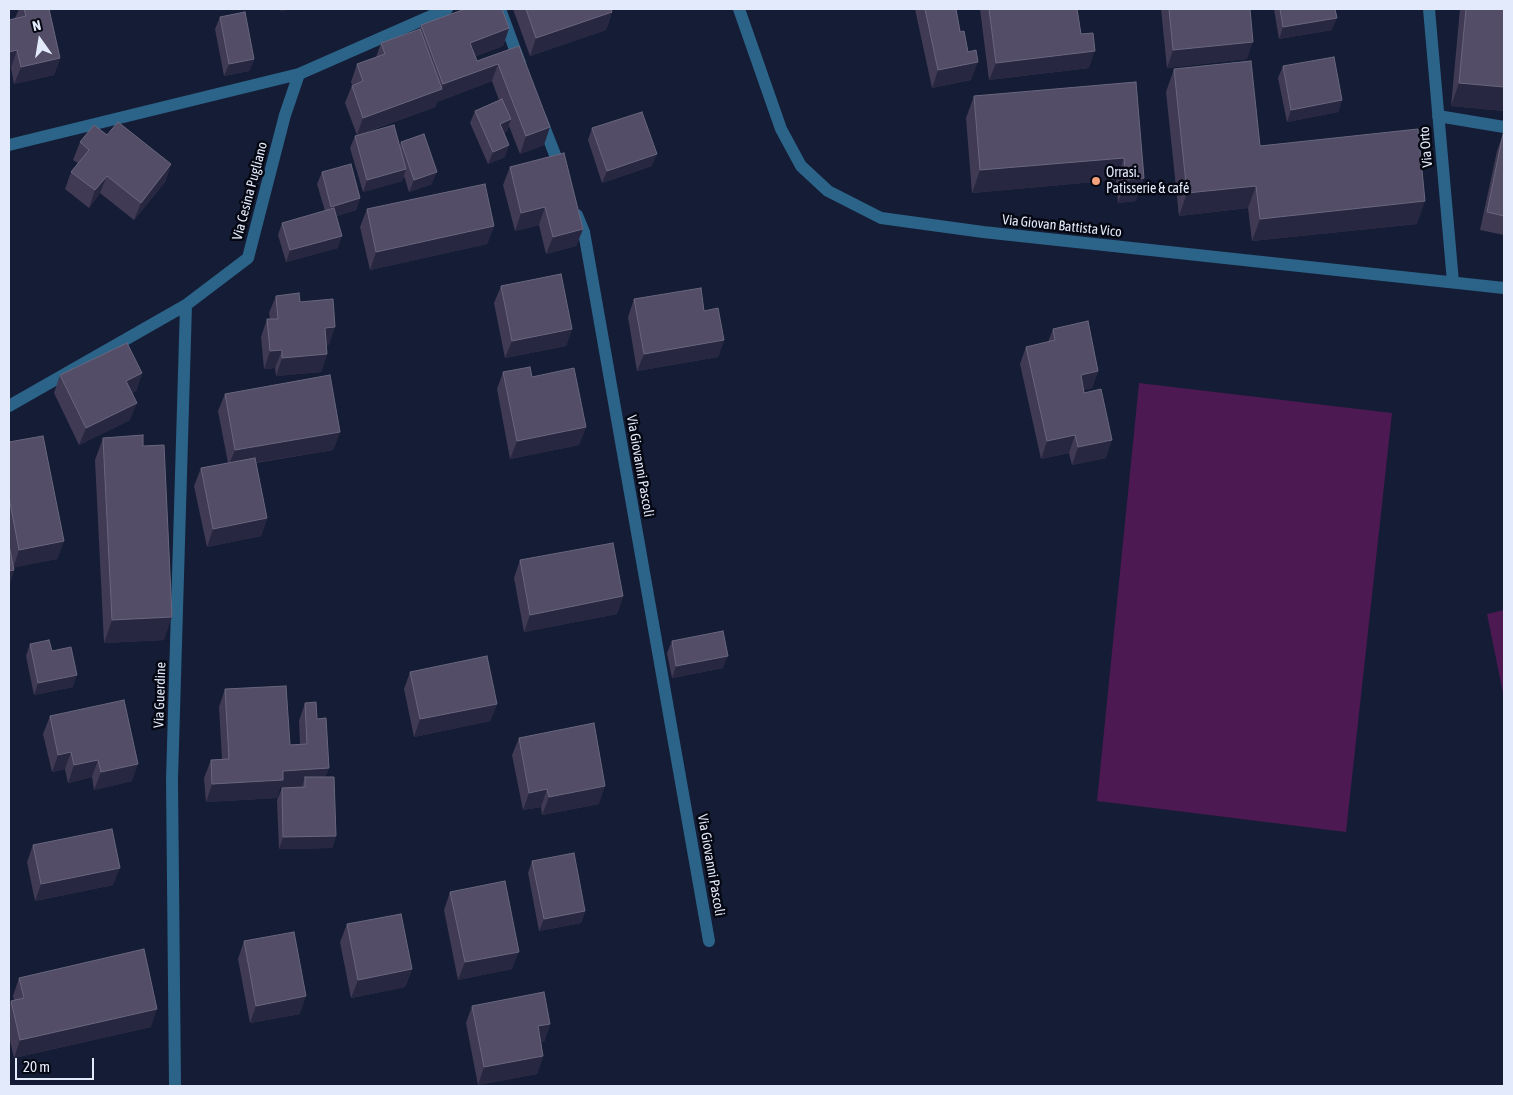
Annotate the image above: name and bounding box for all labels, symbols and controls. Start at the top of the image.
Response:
north arrow [15,15,65,65]
text: N [31,17,42,34]
street label: Via Orto [1416,126,1436,168]
street label: Via Cesina Pugliano [229,140,271,242]
place label: Orrasi. Patisserie & café [1106,165,1189,198]
marker: Orrasi. Patisserie & café [1090,175,1102,187]
street label: Via Giovan Battista Vico [1001,211,1123,241]
street label: Via Giovanni Pascoli [623,414,657,518]
street label: Via Guerdine [150,662,170,728]
street label: Via Giovanni Pascoli [694,813,728,917]
scale bar [18,1048,96,1080]
text: 20 m [23,1058,50,1075]

